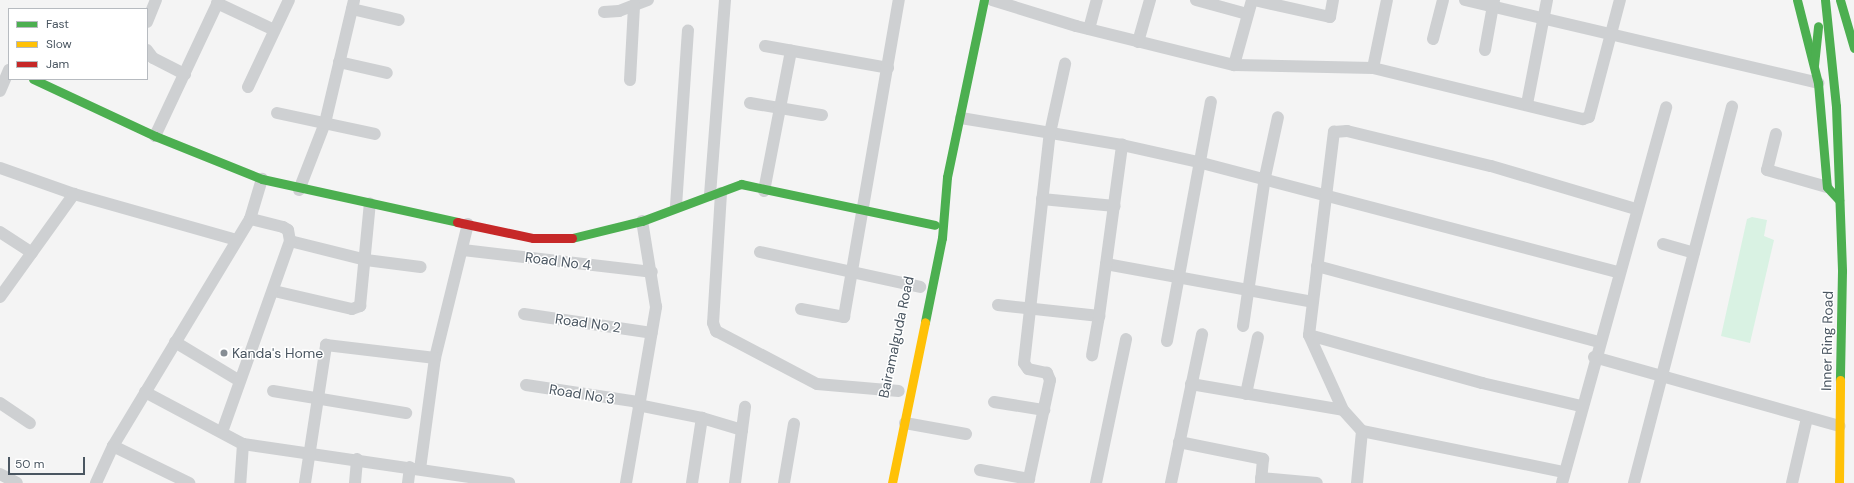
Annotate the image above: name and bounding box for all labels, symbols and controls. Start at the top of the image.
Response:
legend [8,8,148,80]
text: Fast [46,16,69,32]
text: Slow [46,36,72,52]
text: Jam [46,56,69,72]
street label: Road No 4 [524,249,592,273]
street label: Bairamalguda Road [875,275,917,399]
street label: Inner Ring Road [1818,291,1836,391]
street label: Road No 2 [554,310,622,336]
place label: Kanda's Home [232,345,323,361]
marker: Kanda's Home [219,348,229,358]
street label: Road No 3 [548,381,616,407]
scale bar [10,449,87,475]
text: 50 m [15,456,44,472]

